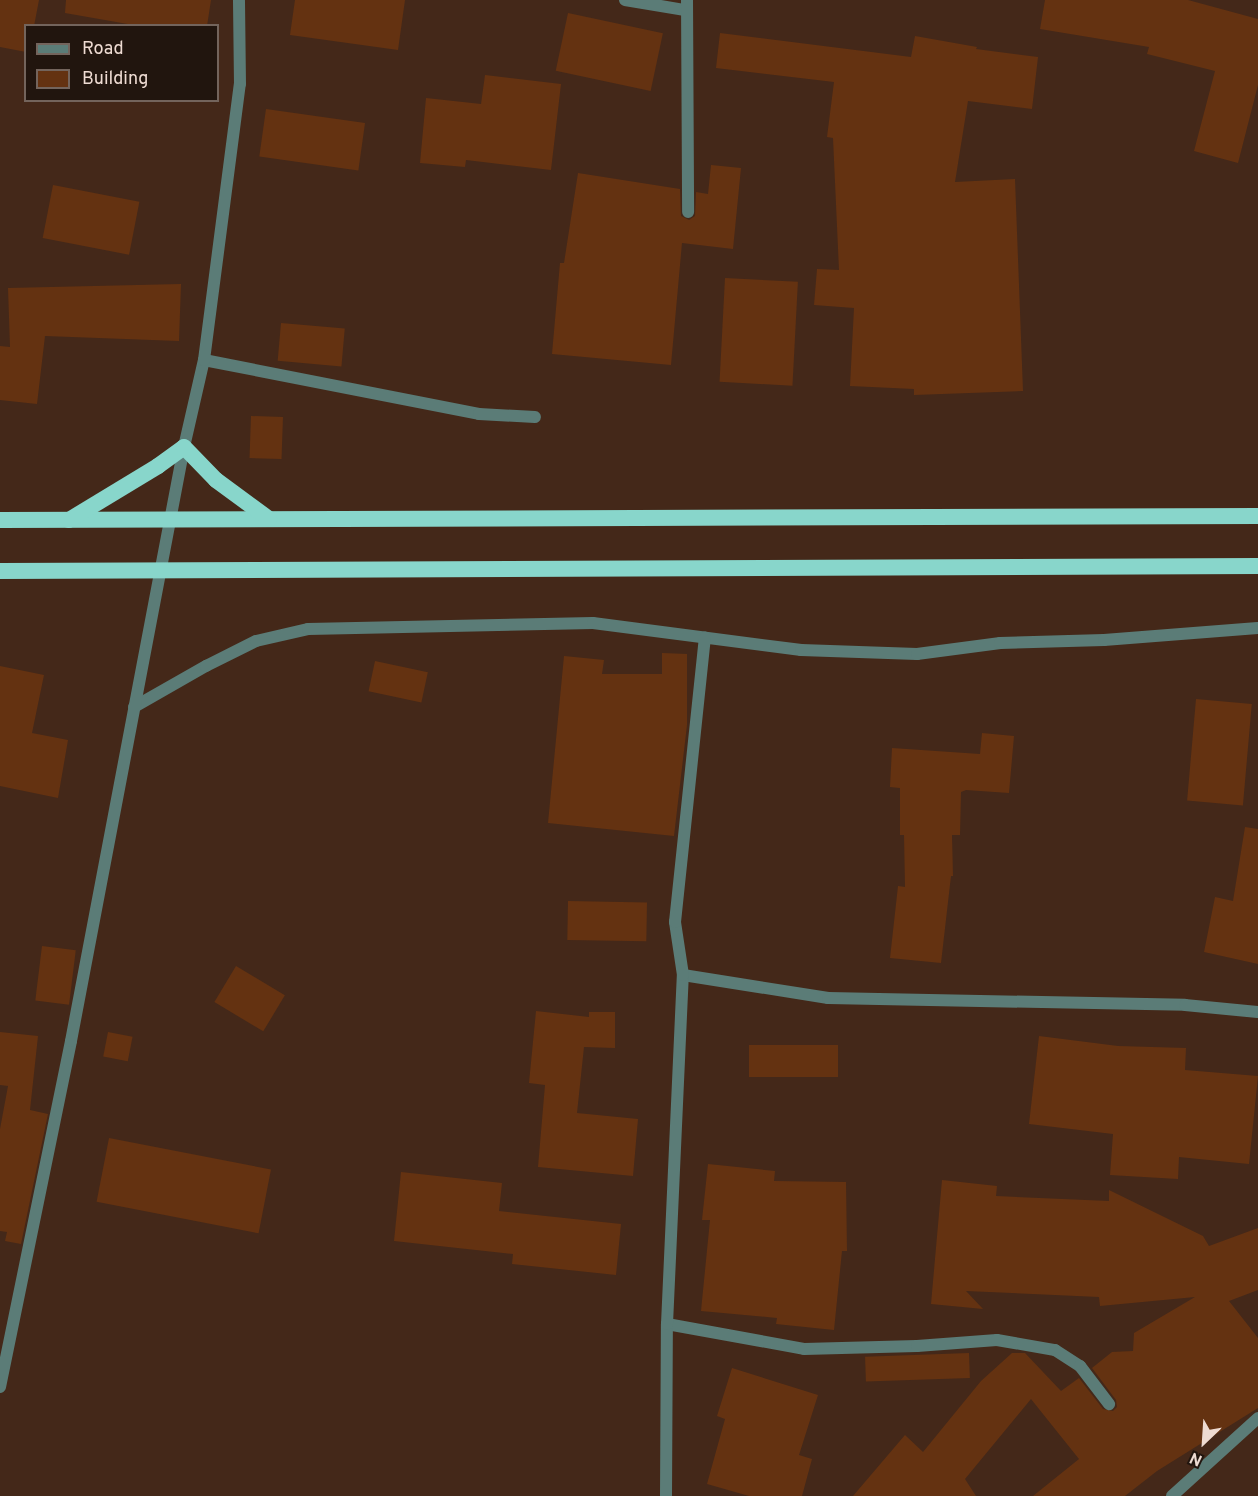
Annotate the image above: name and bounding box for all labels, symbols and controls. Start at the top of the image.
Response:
legend [24,24,219,102]
text: Road [82,38,124,61]
text: Building [82,68,148,91]
north arrow [1174,1412,1234,1472]
text: N [1187,1447,1206,1470]

